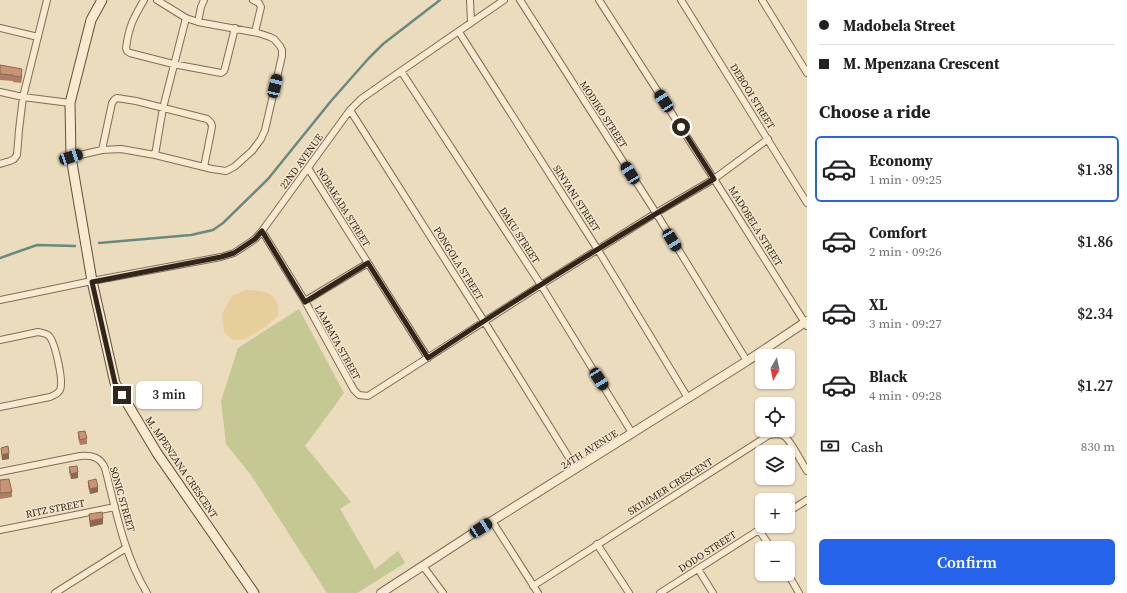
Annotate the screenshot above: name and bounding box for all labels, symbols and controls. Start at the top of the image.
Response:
text: Madobela Street [843,15,955,36]
text: M. Mpenzana Crescent [843,53,999,74]
street label: DEBOOI STREET [727,61,778,131]
car [266,73,284,99]
street label: MODIKO STREET [577,78,630,150]
car [652,88,676,114]
text: Choose a ride [819,99,931,124]
route start [672,118,690,136]
street label: 22ND AVENUE [277,131,326,192]
car [58,148,84,166]
text: Economy [869,150,933,171]
icon: car [821,151,857,187]
text: $1.38 [1077,159,1113,180]
car [619,160,641,186]
street label: SINYANI STREET [550,162,603,234]
street label: NOBAKADA STREET [314,165,373,249]
text: 1 min · 09:25 [869,171,942,188]
street label: MADOBELA STREET [726,184,786,269]
street label: DAKU STREET [496,205,543,266]
text: Comfort [869,222,927,243]
icon: car [821,223,857,259]
street label: PONGOLA STREET [431,224,486,302]
car [661,227,683,253]
text: $1.86 [1077,231,1113,252]
text: 2 min · 09:26 [869,243,942,260]
text: XL [869,294,888,315]
icon: car [821,295,857,331]
street label: LAMBATA STREET [312,303,363,382]
text: $2.34 [1077,303,1113,324]
text: 3 min · 09:27 [869,315,942,332]
north arrow [755,349,795,389]
map controls [755,349,795,581]
car [588,366,610,392]
text: Black [869,366,908,387]
icon: car [821,367,857,403]
text: $1.27 [1077,375,1113,396]
callout: 3 min [136,381,202,409]
route end [113,386,131,404]
text: 3 min [152,386,186,403]
text: 4 min · 09:28 [869,387,942,404]
button: locate [755,397,795,437]
street label: M. MPENZANA CRESCENT [143,414,221,521]
street label: 24TH AVENUE [558,427,620,472]
icon: cash [819,435,841,457]
text: Cash [851,436,883,457]
text: 830 m [1081,438,1115,455]
button: layers [755,445,795,485]
street label: SKIMMER CRESCENT [625,455,715,518]
street label: SONIC STREET [107,465,138,533]
button: + [755,493,795,533]
street label: RITZ STREET [24,496,86,521]
car [468,516,494,540]
street label: DODO STREET [676,528,739,575]
button: Confirm [819,539,1115,585]
button: − [755,541,795,581]

